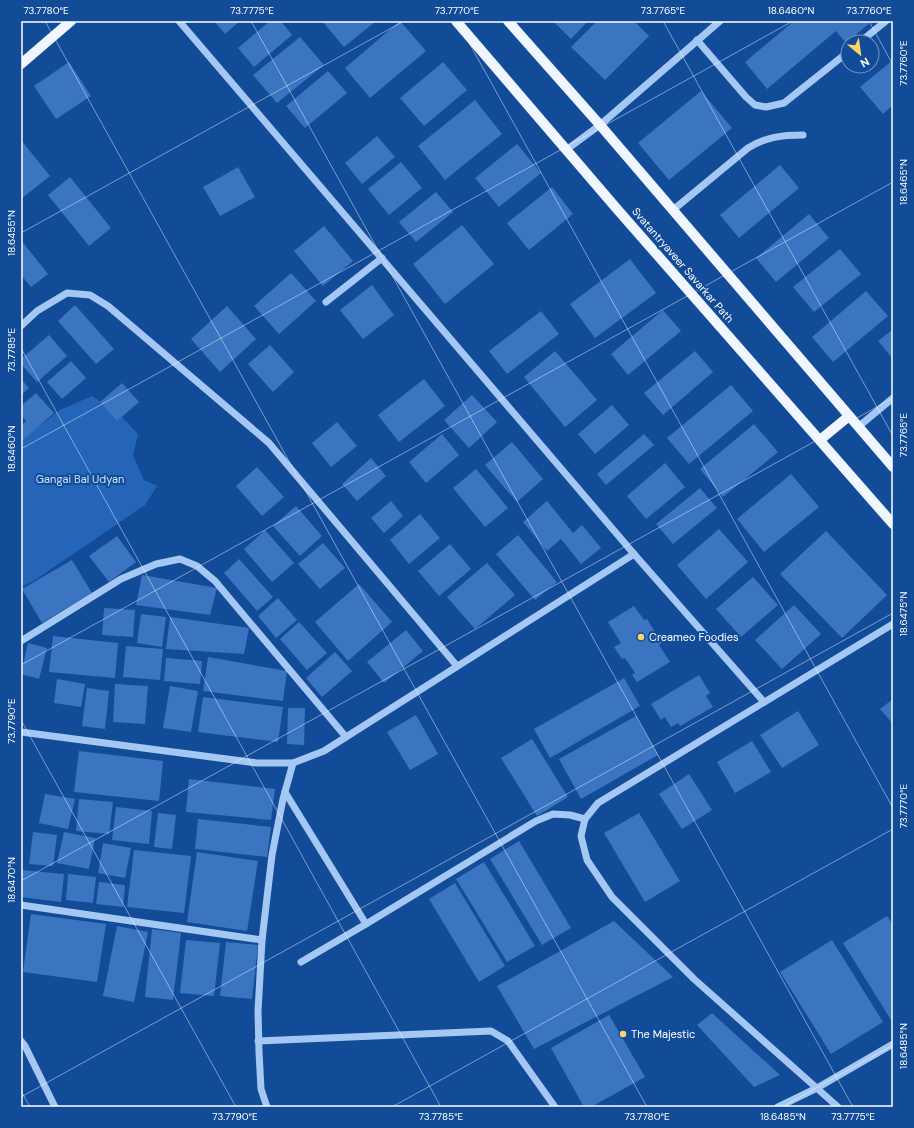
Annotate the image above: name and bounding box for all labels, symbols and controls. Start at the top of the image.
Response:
text: 73.7780°E [23,4,69,17]
text: 73.7775°E [230,4,274,17]
text: 73.7770°E [435,4,480,17]
text: 73.7765°E [641,4,686,17]
text: 18.6460°N [768,4,814,17]
text: 73.7760°E [846,4,892,17]
north arrow [840,34,880,74]
text: 73.7760°E [897,40,910,86]
text: N [858,55,872,71]
text: 18.6465°N [897,159,910,205]
street label: Svatantryaveer Savarkar Path [629,205,737,325]
text: 18.6455°N [5,210,18,256]
text: 73.7785°E [5,327,18,372]
text: 73.7765°E [897,412,910,457]
text: 18.6460°N [5,426,18,472]
park label: Gangai Bal Udyan [36,472,124,486]
text: 18.6475°N [897,592,910,636]
place label: Creameo Foodies [649,630,738,644]
marker: Creameo Foodies [636,632,646,642]
text: 73.7790°E [5,698,18,744]
text: 73.7770°E [897,783,910,828]
text: 18.6470°N [5,857,18,903]
text: 18.6485°N [897,1023,910,1069]
place label: The Majestic [631,1027,695,1041]
marker: The Majestic [618,1029,628,1039]
text: 73.7790°E [212,1110,258,1123]
text: 73.7785°E [419,1110,464,1123]
text: 73.7780°E [624,1110,670,1123]
text: 18.6485°N [760,1110,806,1123]
text: 73.7775°E [831,1110,875,1123]

